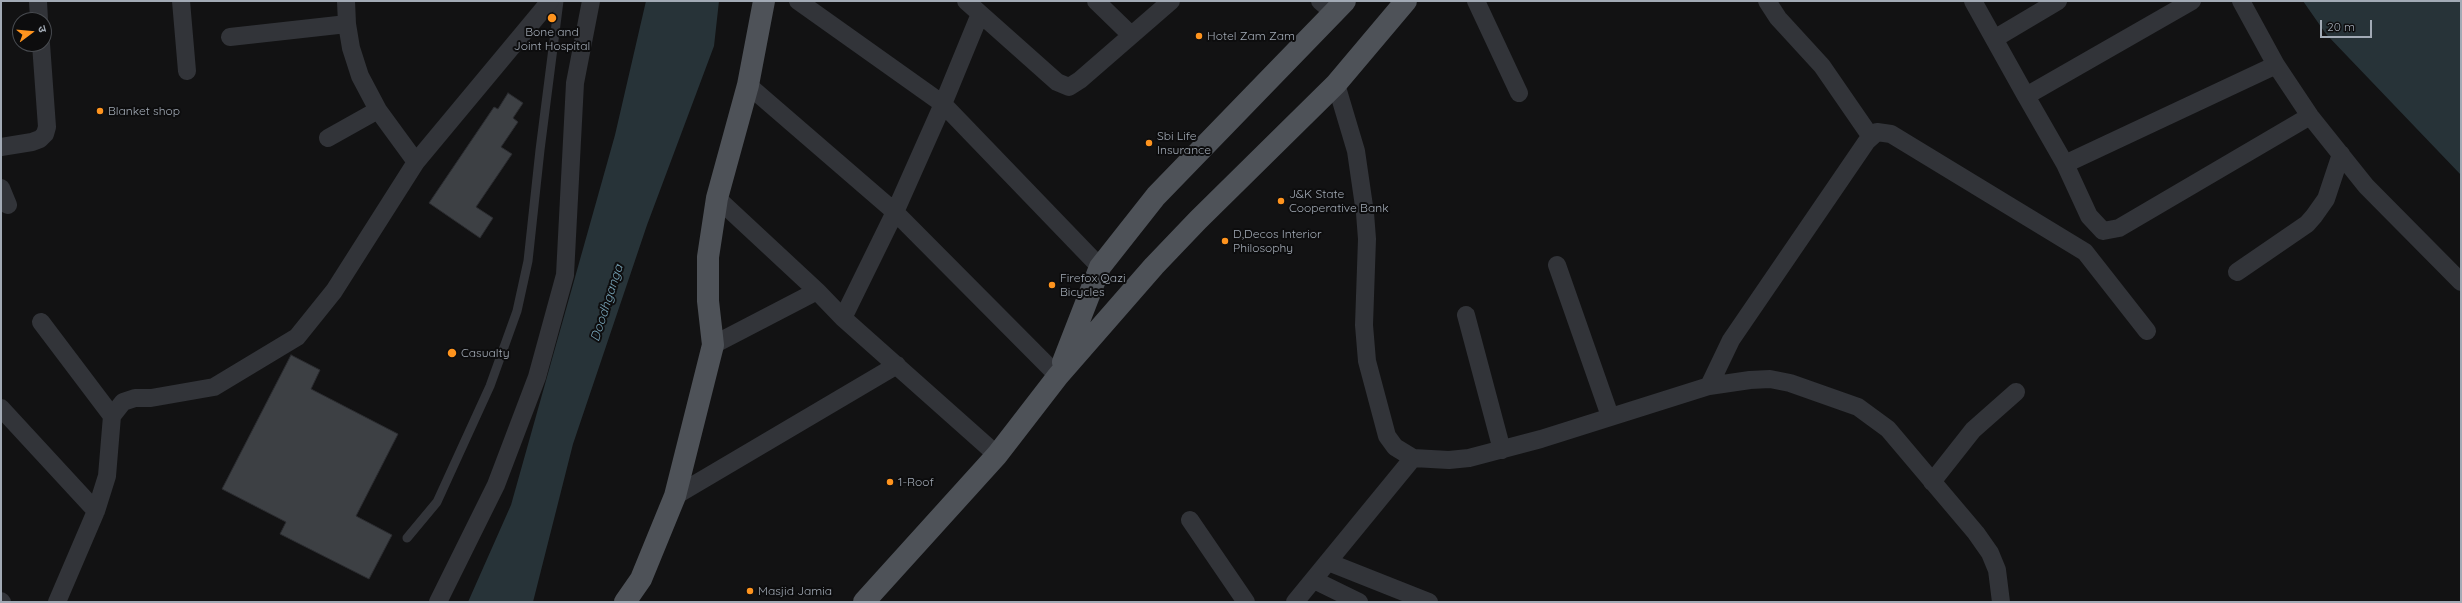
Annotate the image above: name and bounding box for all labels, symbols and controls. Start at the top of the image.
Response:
north arrow [12,12,52,52]
marker: Bone and Joint Hospital [546,12,558,24]
scale bar [2322,12,2374,38]
text: 20 m [2327,19,2355,34]
text: उ [35,24,50,34]
place label: Bone and Joint Hospital [514,25,590,53]
place label: Hotel Zam Zam [1207,29,1295,43]
marker: Hotel Zam Zam [1194,31,1204,41]
place label: Blanket shop [108,104,180,118]
marker: Blanket shop [95,106,105,116]
place label: Sbi Life Insurance [1157,129,1211,157]
marker: Sbi Life Insurance [1144,138,1154,148]
place label: J&K State Cooperative Bank [1289,187,1389,215]
marker: J&K State Cooperative Bank [1276,196,1286,206]
place label: D,Decos Interior Philosophy [1233,227,1322,255]
marker: D,Decos Interior Philosophy [1220,236,1230,246]
water label: Doodhganga [587,263,627,343]
place label: Firefox Qazi Bicycles [1060,271,1125,299]
marker: Firefox Qazi Bicycles [1047,280,1057,290]
place label: Casualty [461,346,509,360]
marker: Casualty [446,347,458,359]
place label: 1-Roof [898,475,934,489]
marker: 1-Roof [885,477,895,487]
place label: Masjid Jamia [758,584,832,598]
marker: Masjid Jamia [745,586,755,596]

